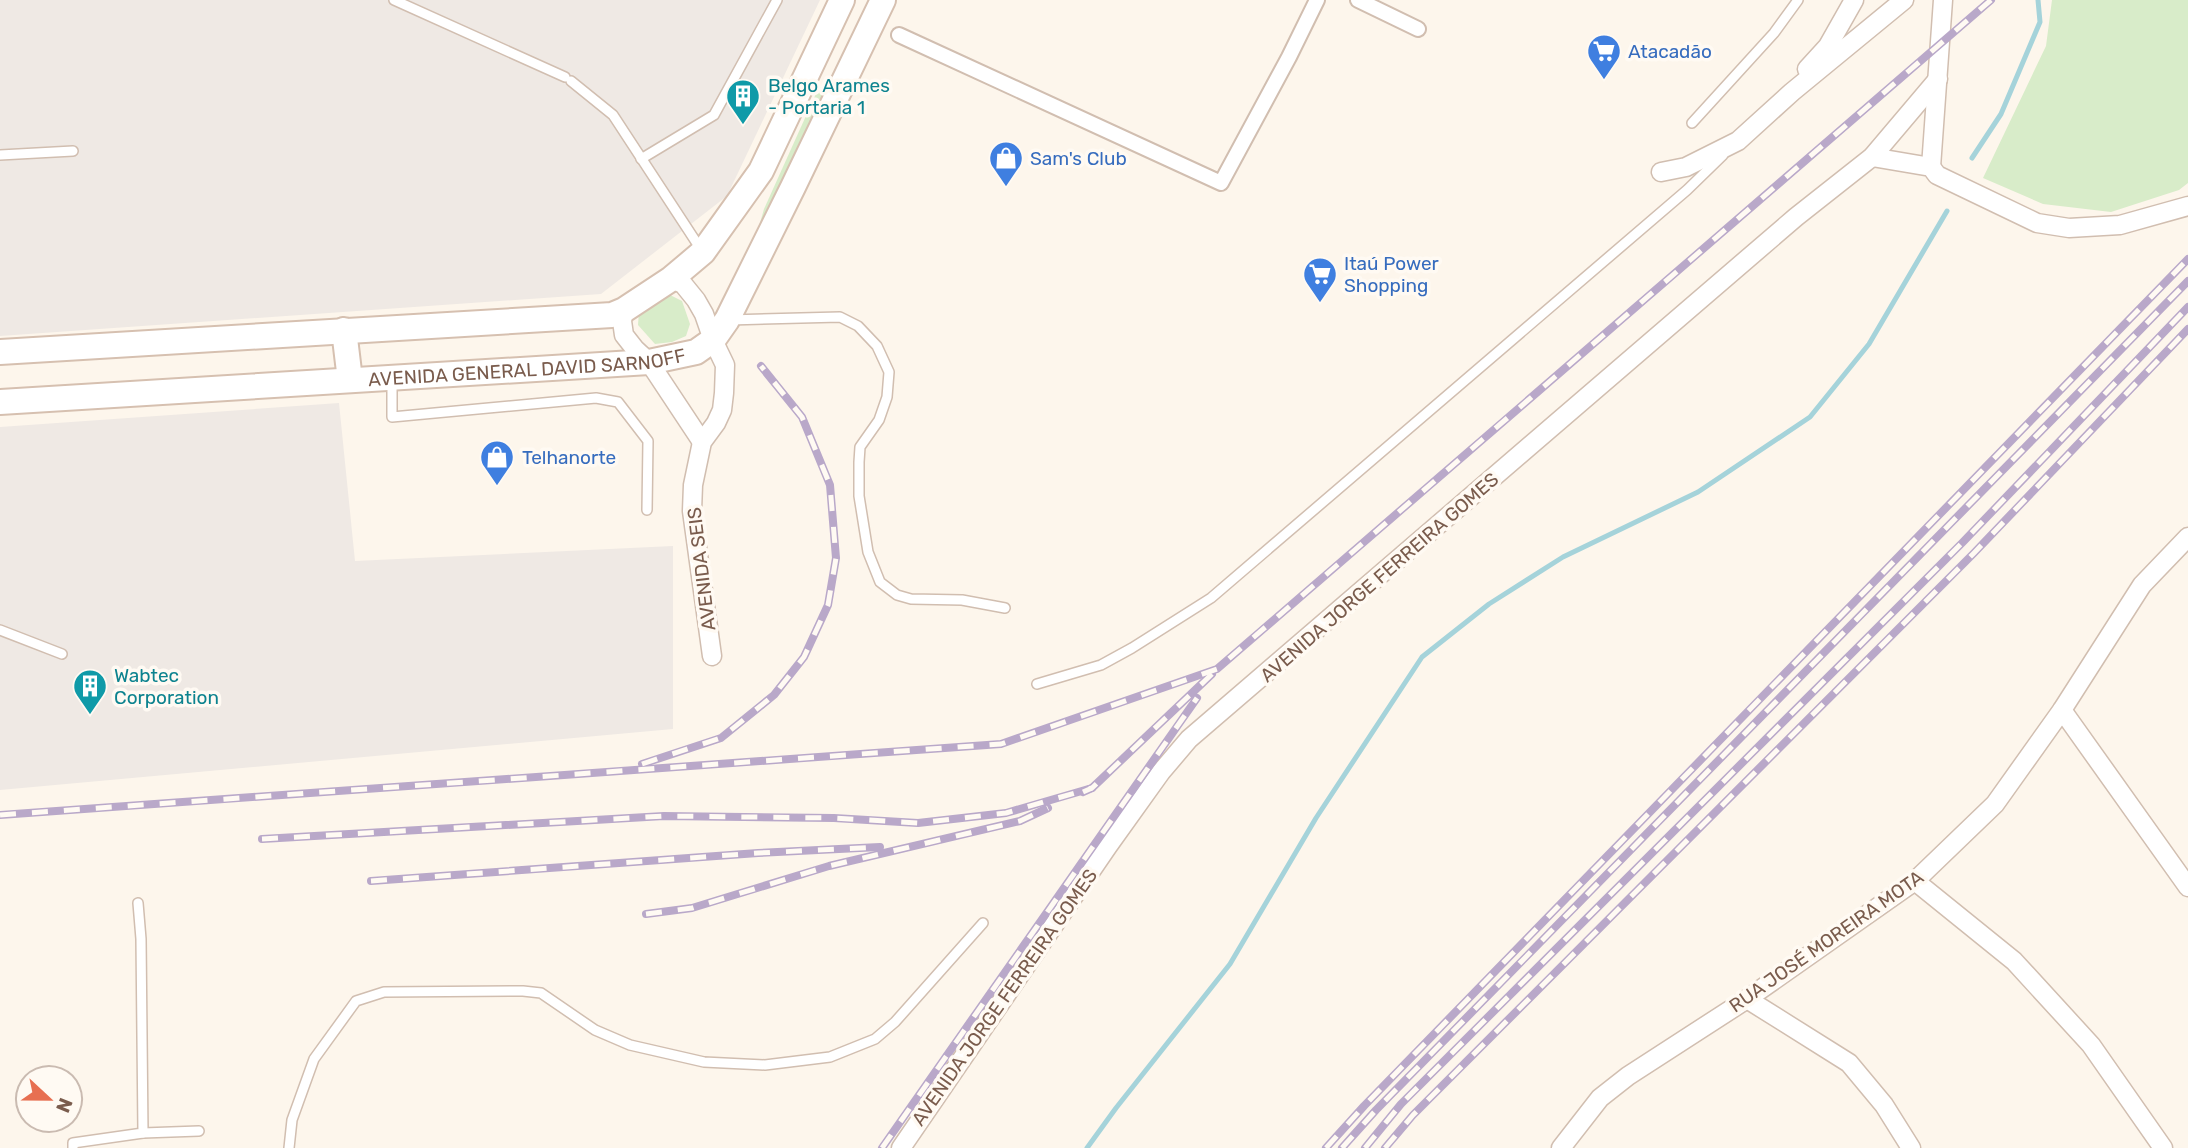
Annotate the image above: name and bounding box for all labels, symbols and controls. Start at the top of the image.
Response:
supermarket icon: Atacadão [1585,32,1623,81]
place label: Atacadão [1628,40,1712,63]
place label: Belgo Arames - Portaria 1 [768,74,890,119]
building icon: Belgo Arames - Portaria 1 [724,77,762,126]
shop icon: Sam's Club [987,139,1025,188]
place label: Sam's Club [1030,147,1127,170]
place label: Itaú Power Shopping [1344,252,1440,297]
supermarket icon: Itaú Power Shopping [1301,255,1339,304]
street label: AVENIDA GENERAL DAVID SARNOFF [367,344,688,391]
shop icon: Telhanorte [478,438,516,487]
place label: Telhanorte [522,446,616,469]
street label: AVENIDA JORGE FERREIRA GOMES [1256,468,1503,687]
street label: AVENIDA SEIS [683,506,720,632]
place label: Wabtec Corporation [114,664,219,709]
building icon: Wabtec Corporation [71,667,109,716]
street label: AVENIDA JORGE FERREIRA GOMES [907,865,1102,1130]
street label: RUA JOSÉ MOREIRA MOTA [1725,865,1928,1017]
north arrow [14,1064,84,1134]
text: N [51,1095,78,1116]

